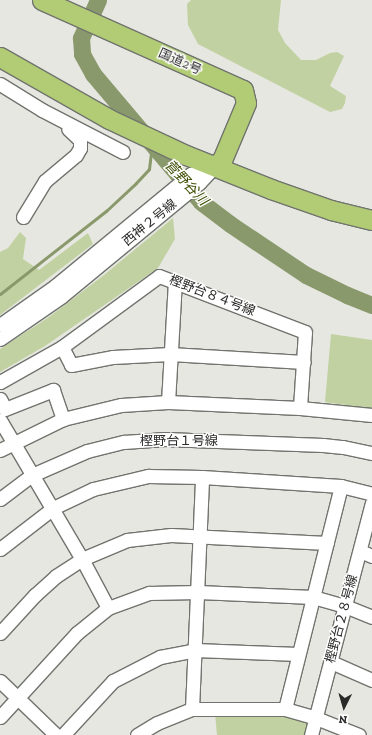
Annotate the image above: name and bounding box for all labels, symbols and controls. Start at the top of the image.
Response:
street label: 国道2号 [156,46,204,78]
water label: 菅野谷川 [161,157,211,209]
street label: 西神２号線 [120,196,180,250]
street label: 樫野台８４号線 [167,272,257,320]
street label: 樫野台１号線 [140,433,218,449]
street label: 樫野台２８号線 [323,573,361,665]
north arrow [324,687,364,727]
text: N [338,713,348,726]

